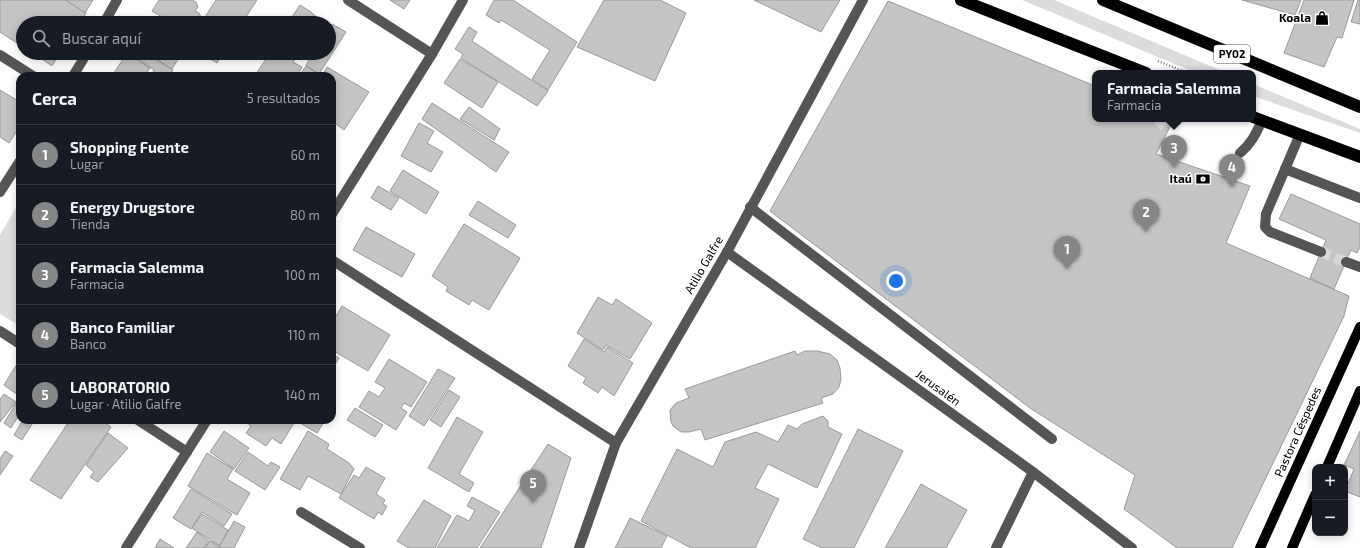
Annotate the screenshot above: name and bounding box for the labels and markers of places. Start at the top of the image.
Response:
place label: Koala [1279,10,1311,24]
shop icon: Koala [1314,10,1330,26]
pin: 3 [1161,135,1187,168]
pin: 4 [1219,154,1245,187]
place label: Itaú [1170,171,1192,185]
bank icon: Itaú [1195,171,1211,187]
pin: 2 [1133,199,1159,232]
pin: 1 [1054,236,1080,269]
pin: 5 [520,470,546,503]

